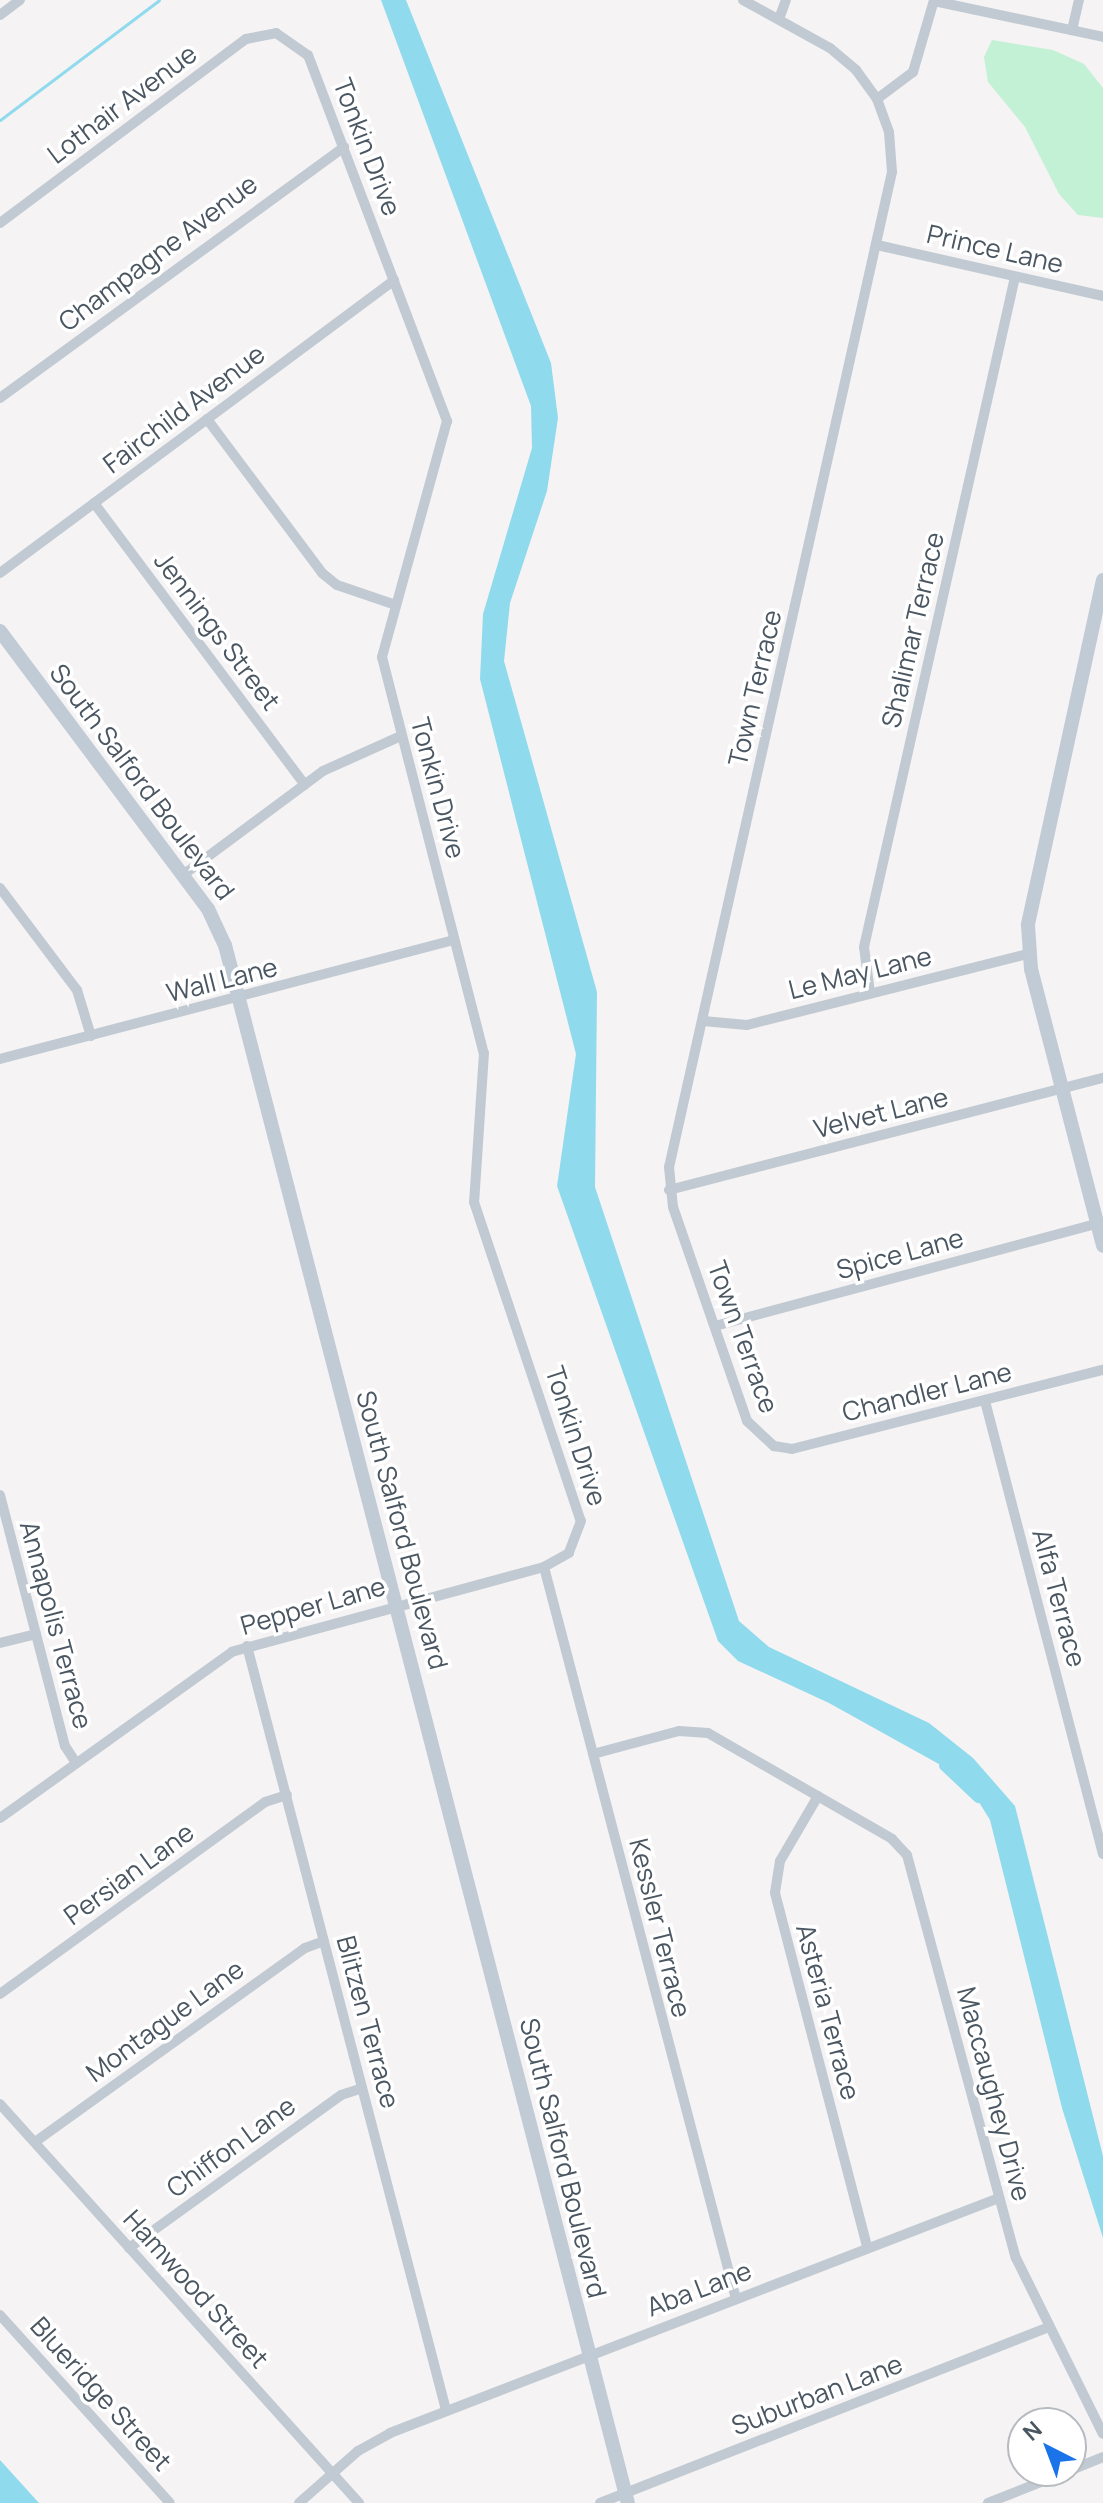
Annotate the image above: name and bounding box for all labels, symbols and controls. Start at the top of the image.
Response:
street label: Lothair Avenue [41,38,203,170]
street label: Tonkin Drive [327,74,407,220]
street label: Champagne Avenue [53,168,263,338]
street label: Prince Lane [924,218,1066,280]
street label: Fairchild Avenue [97,338,271,480]
street label: Shalimar Terrace [875,529,951,731]
street label: Jennings Street [147,546,287,716]
street label: Town Terrace [722,607,788,769]
street label: South Salford Boulevard [43,658,241,906]
street label: Tonkin Drive [404,714,472,862]
street label: Le May Lane [785,940,935,1006]
street label: Wall Lane [163,951,281,1009]
street label: Velvet Lane [811,1081,951,1145]
street label: Spice Lane [833,1222,967,1286]
street label: Town Terrace [701,1257,785,1417]
street label: Chandler Lane [839,1356,1015,1428]
street label: Tonkin Drive [539,1362,613,1510]
street label: South Salford Boulevard [350,1387,454,1673]
street label: Annapolis Terrace [13,1518,99,1732]
street label: Alfa Terrace [1026,1526,1092,1670]
street label: Pepper Lane [237,1570,389,1642]
street label: Persian Lane [58,1816,200,1932]
street label: Kessler Terrace [623,1835,697,2021]
street label: Asteria Terrace [790,1921,866,2103]
street label: Blitzen Terrace [330,1932,406,2112]
street label: Montague Lane [80,1953,250,2089]
street label: Maccaughey Drive [950,1984,1038,2204]
street label: South Salford Boulevard [513,2015,613,2301]
street label: Chiffon Lane [161,2090,301,2204]
street label: Hamwood Street [117,2204,275,2374]
street label: Aba Lane [642,2255,756,2323]
street label: Blueridge Street [24,2311,178,2477]
street label: Suburban Lane [727,2348,907,2442]
north arrow [1007,2407,1087,2487]
text: N [1016,2414,1048,2447]

